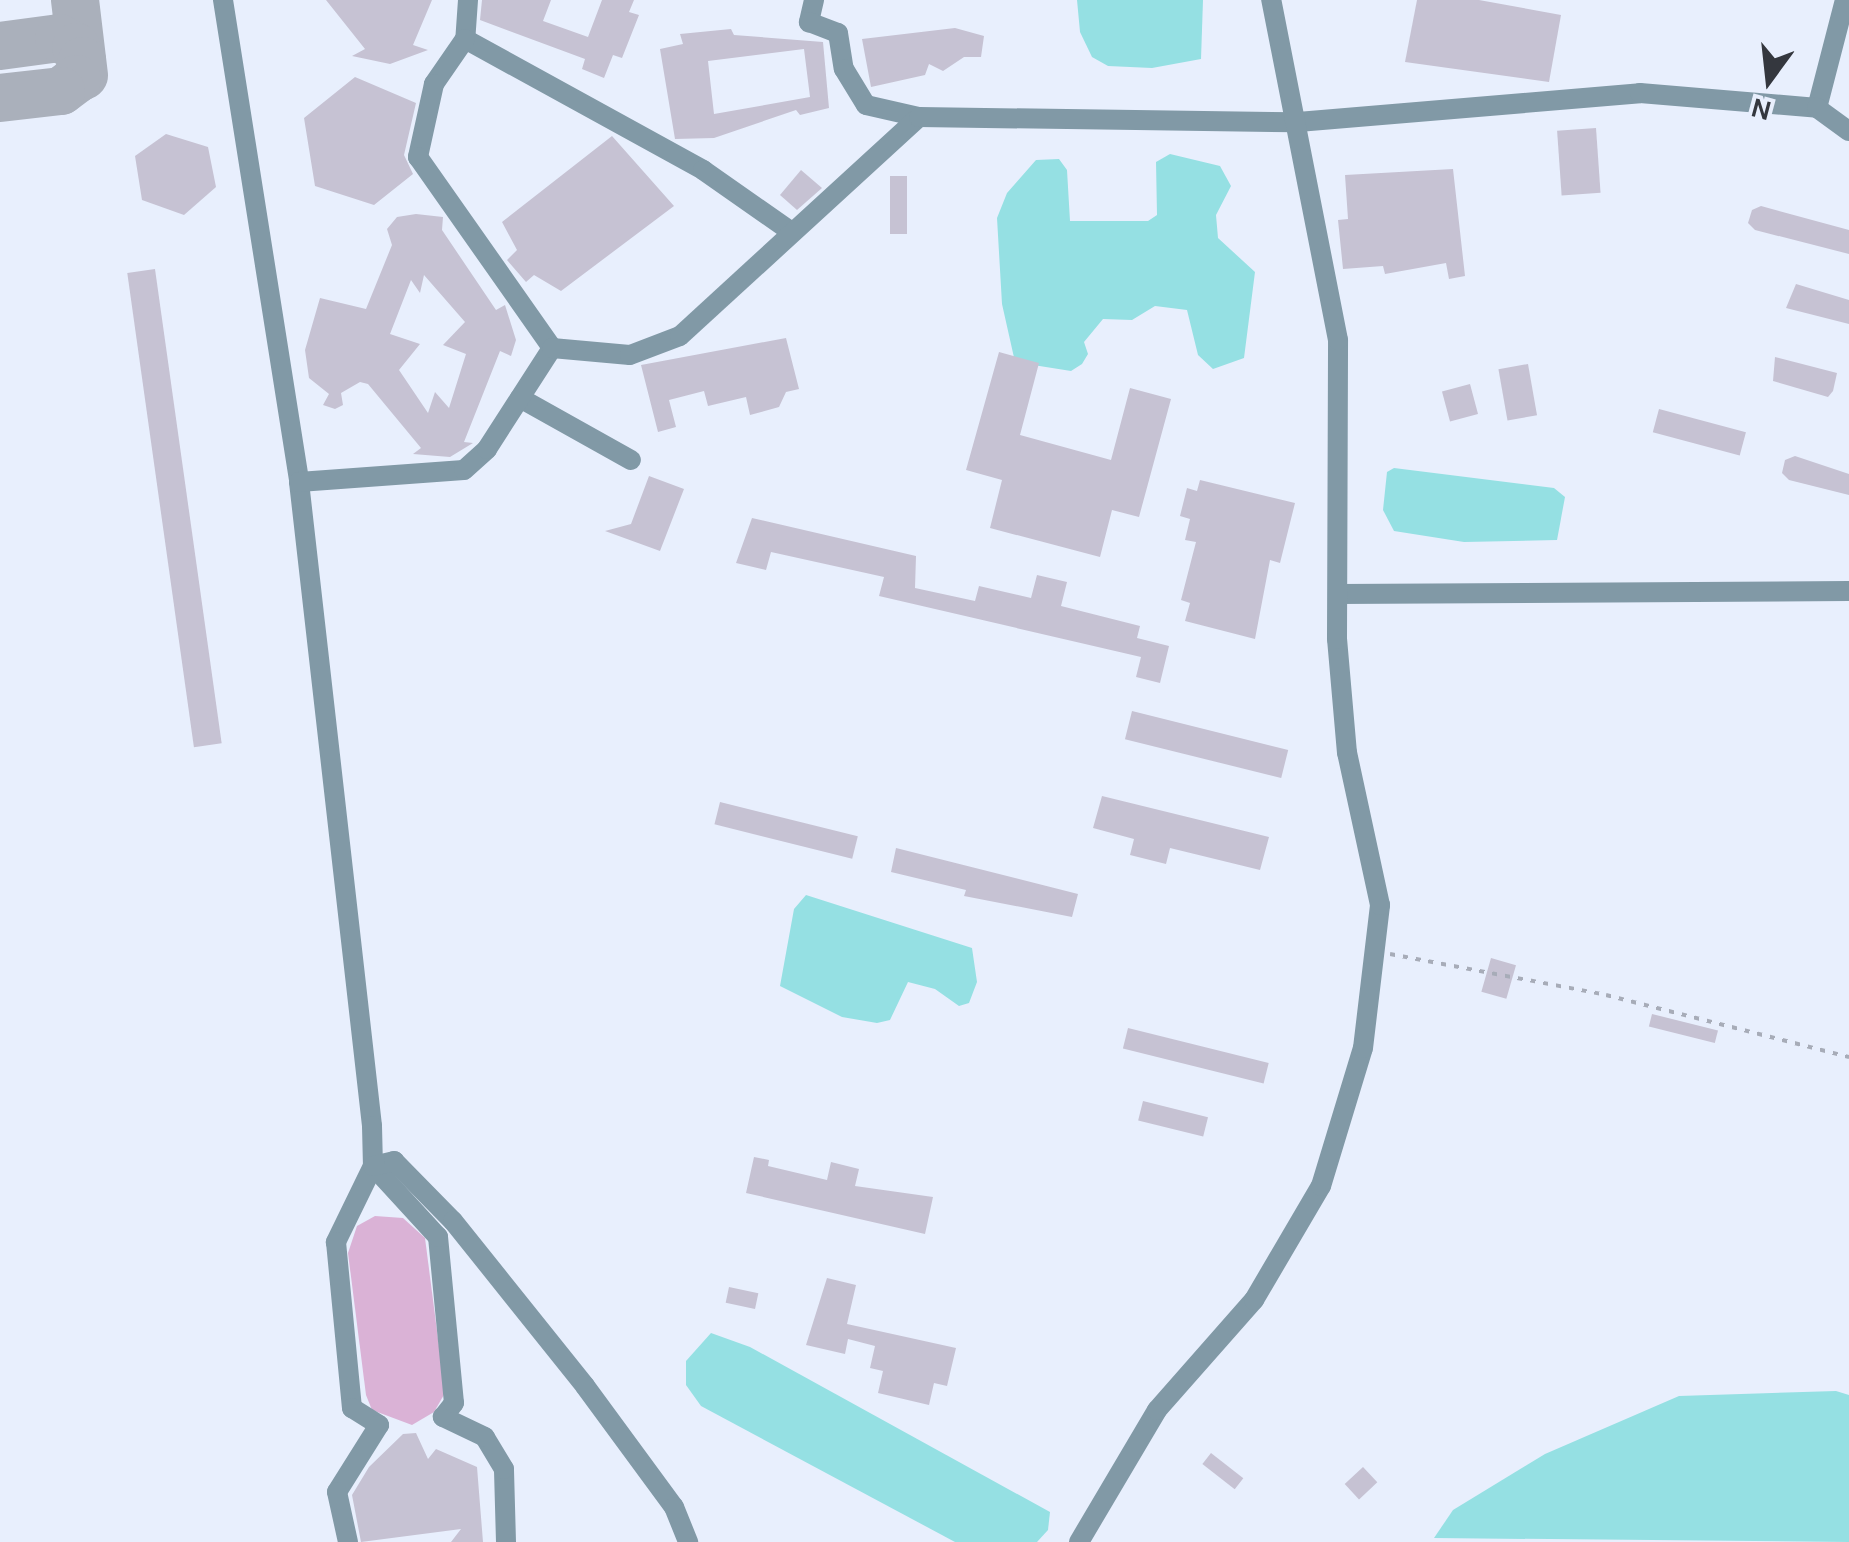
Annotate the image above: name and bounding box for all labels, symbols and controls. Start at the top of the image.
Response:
north arrow [1719,30,1819,130]
text: N [1747,91,1775,128]

